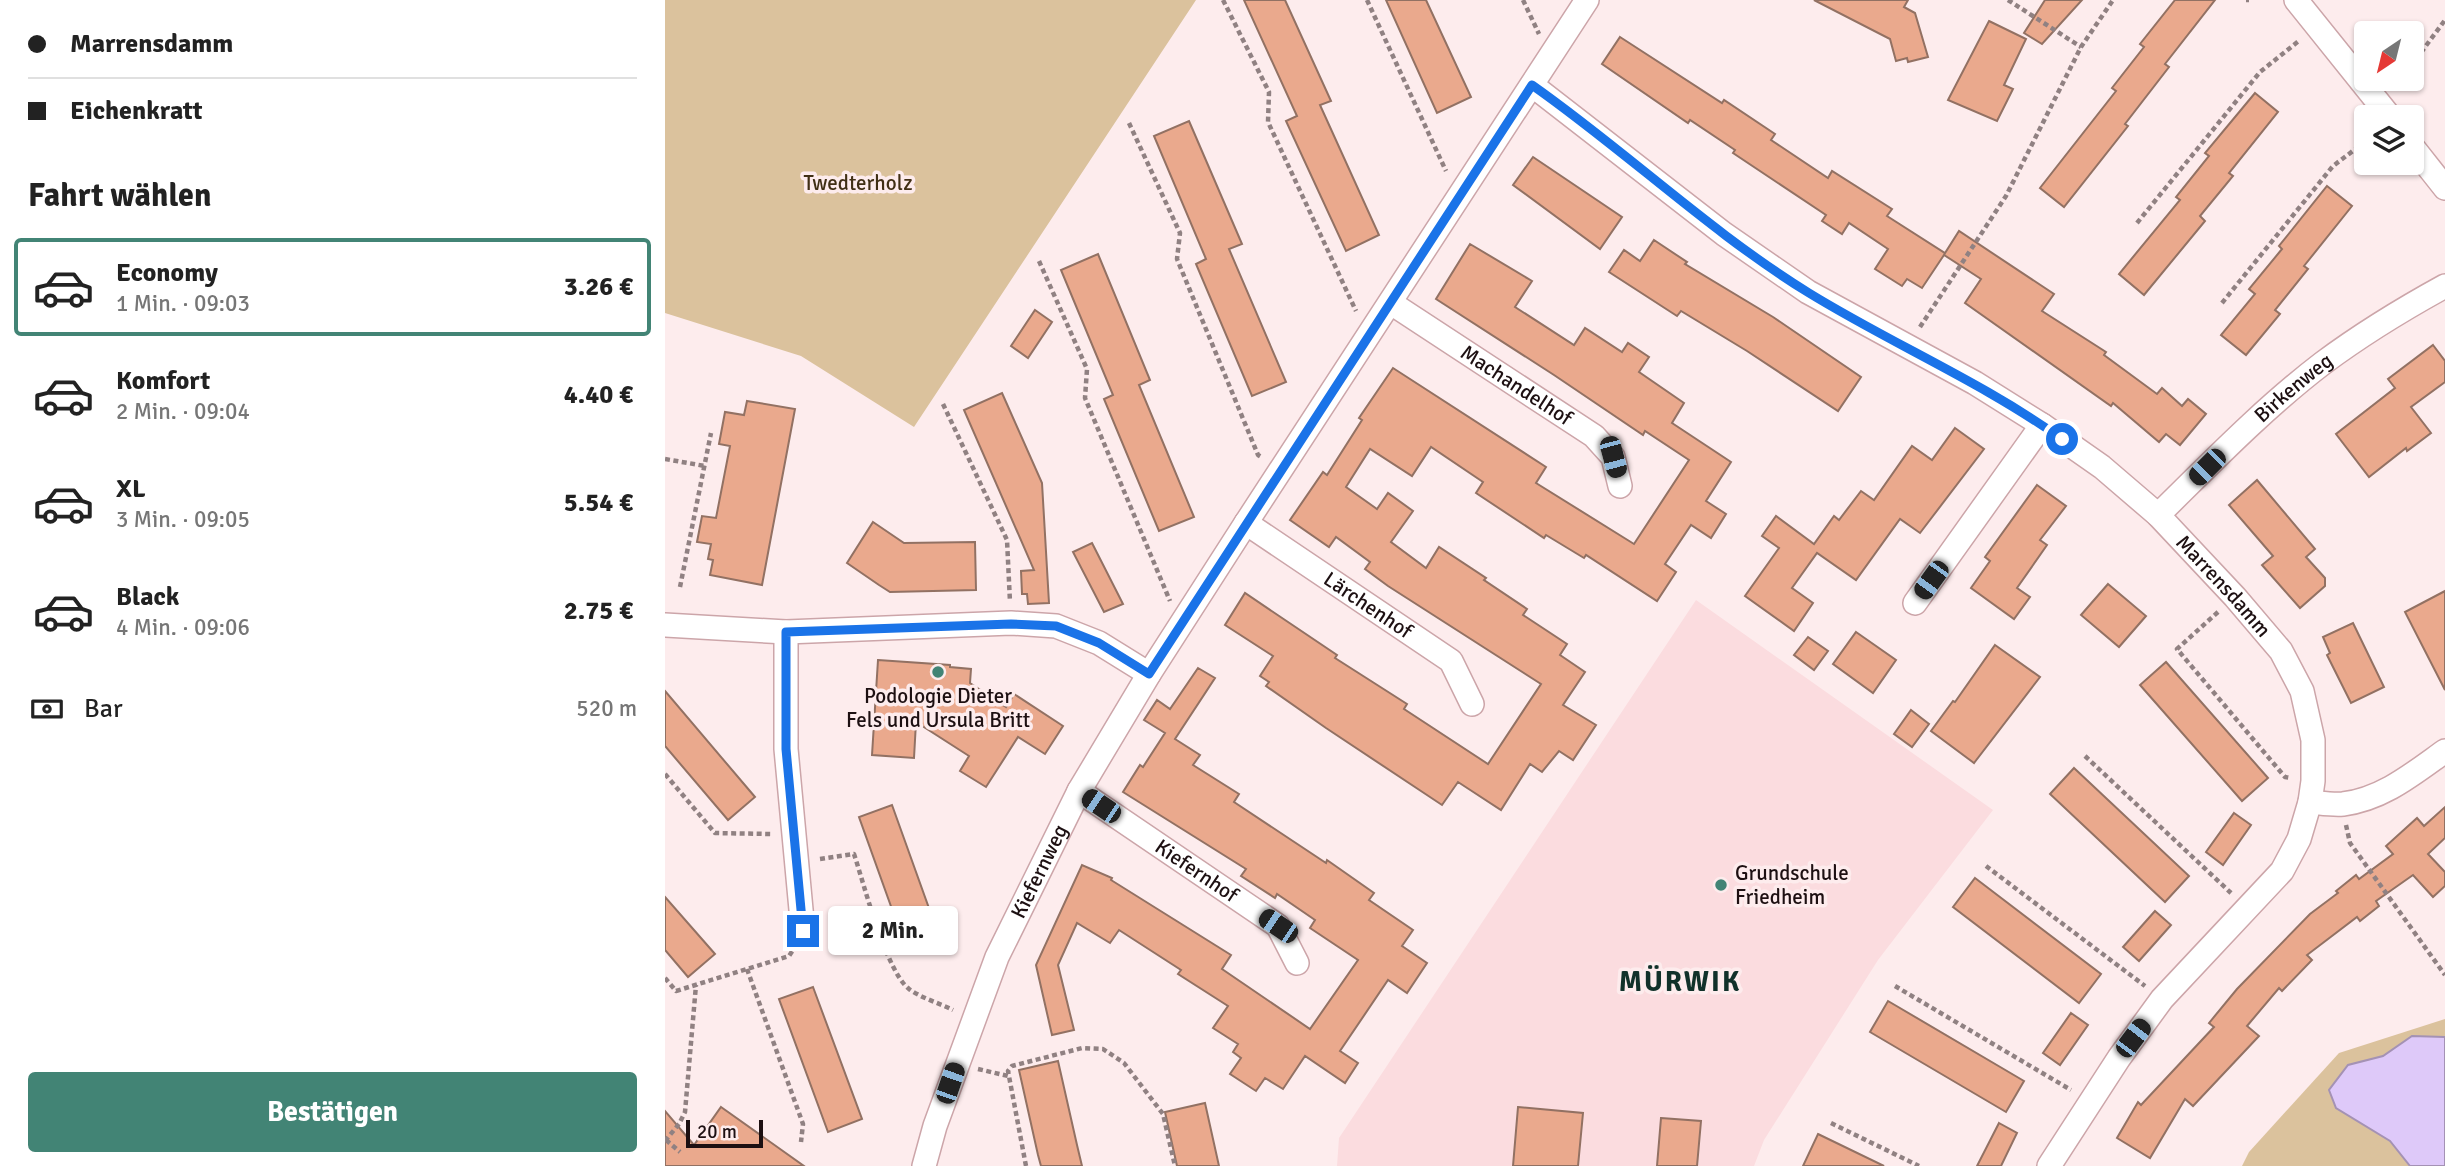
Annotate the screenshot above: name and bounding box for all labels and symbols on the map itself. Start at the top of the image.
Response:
north arrow [2354,21,2424,91]
park label: Twedterholz [803,170,913,196]
street label: Machandelhof [1456,339,1578,432]
street label: Birkenweg [2249,347,2338,428]
route start [2046,423,2078,455]
car [1598,434,1629,480]
car [2185,445,2230,489]
street label: Marrensdamm [2170,529,2276,643]
car [1911,557,1952,603]
street label: Lärchenhof [1319,566,1418,645]
marker: Podologie Dieter Fels und Ursula Britt [930,664,946,680]
place label: Podologie Dieter Fels und Ursula Britt [846,683,1030,733]
car [1078,786,1125,826]
street label: Kiefernweg [1005,820,1073,923]
street label: Kiefernhof [1150,833,1244,909]
place label: Grundschule Friedheim [1735,860,1849,910]
marker: Grundschule Friedheim [1713,877,1729,893]
callout: 2 Min. [827,906,957,956]
car [1255,906,1302,946]
route end [787,915,819,947]
district label: MÜRWIK [1619,965,1741,999]
car [2112,1015,2155,1061]
car [934,1060,967,1106]
scale bar [686,1117,763,1149]

